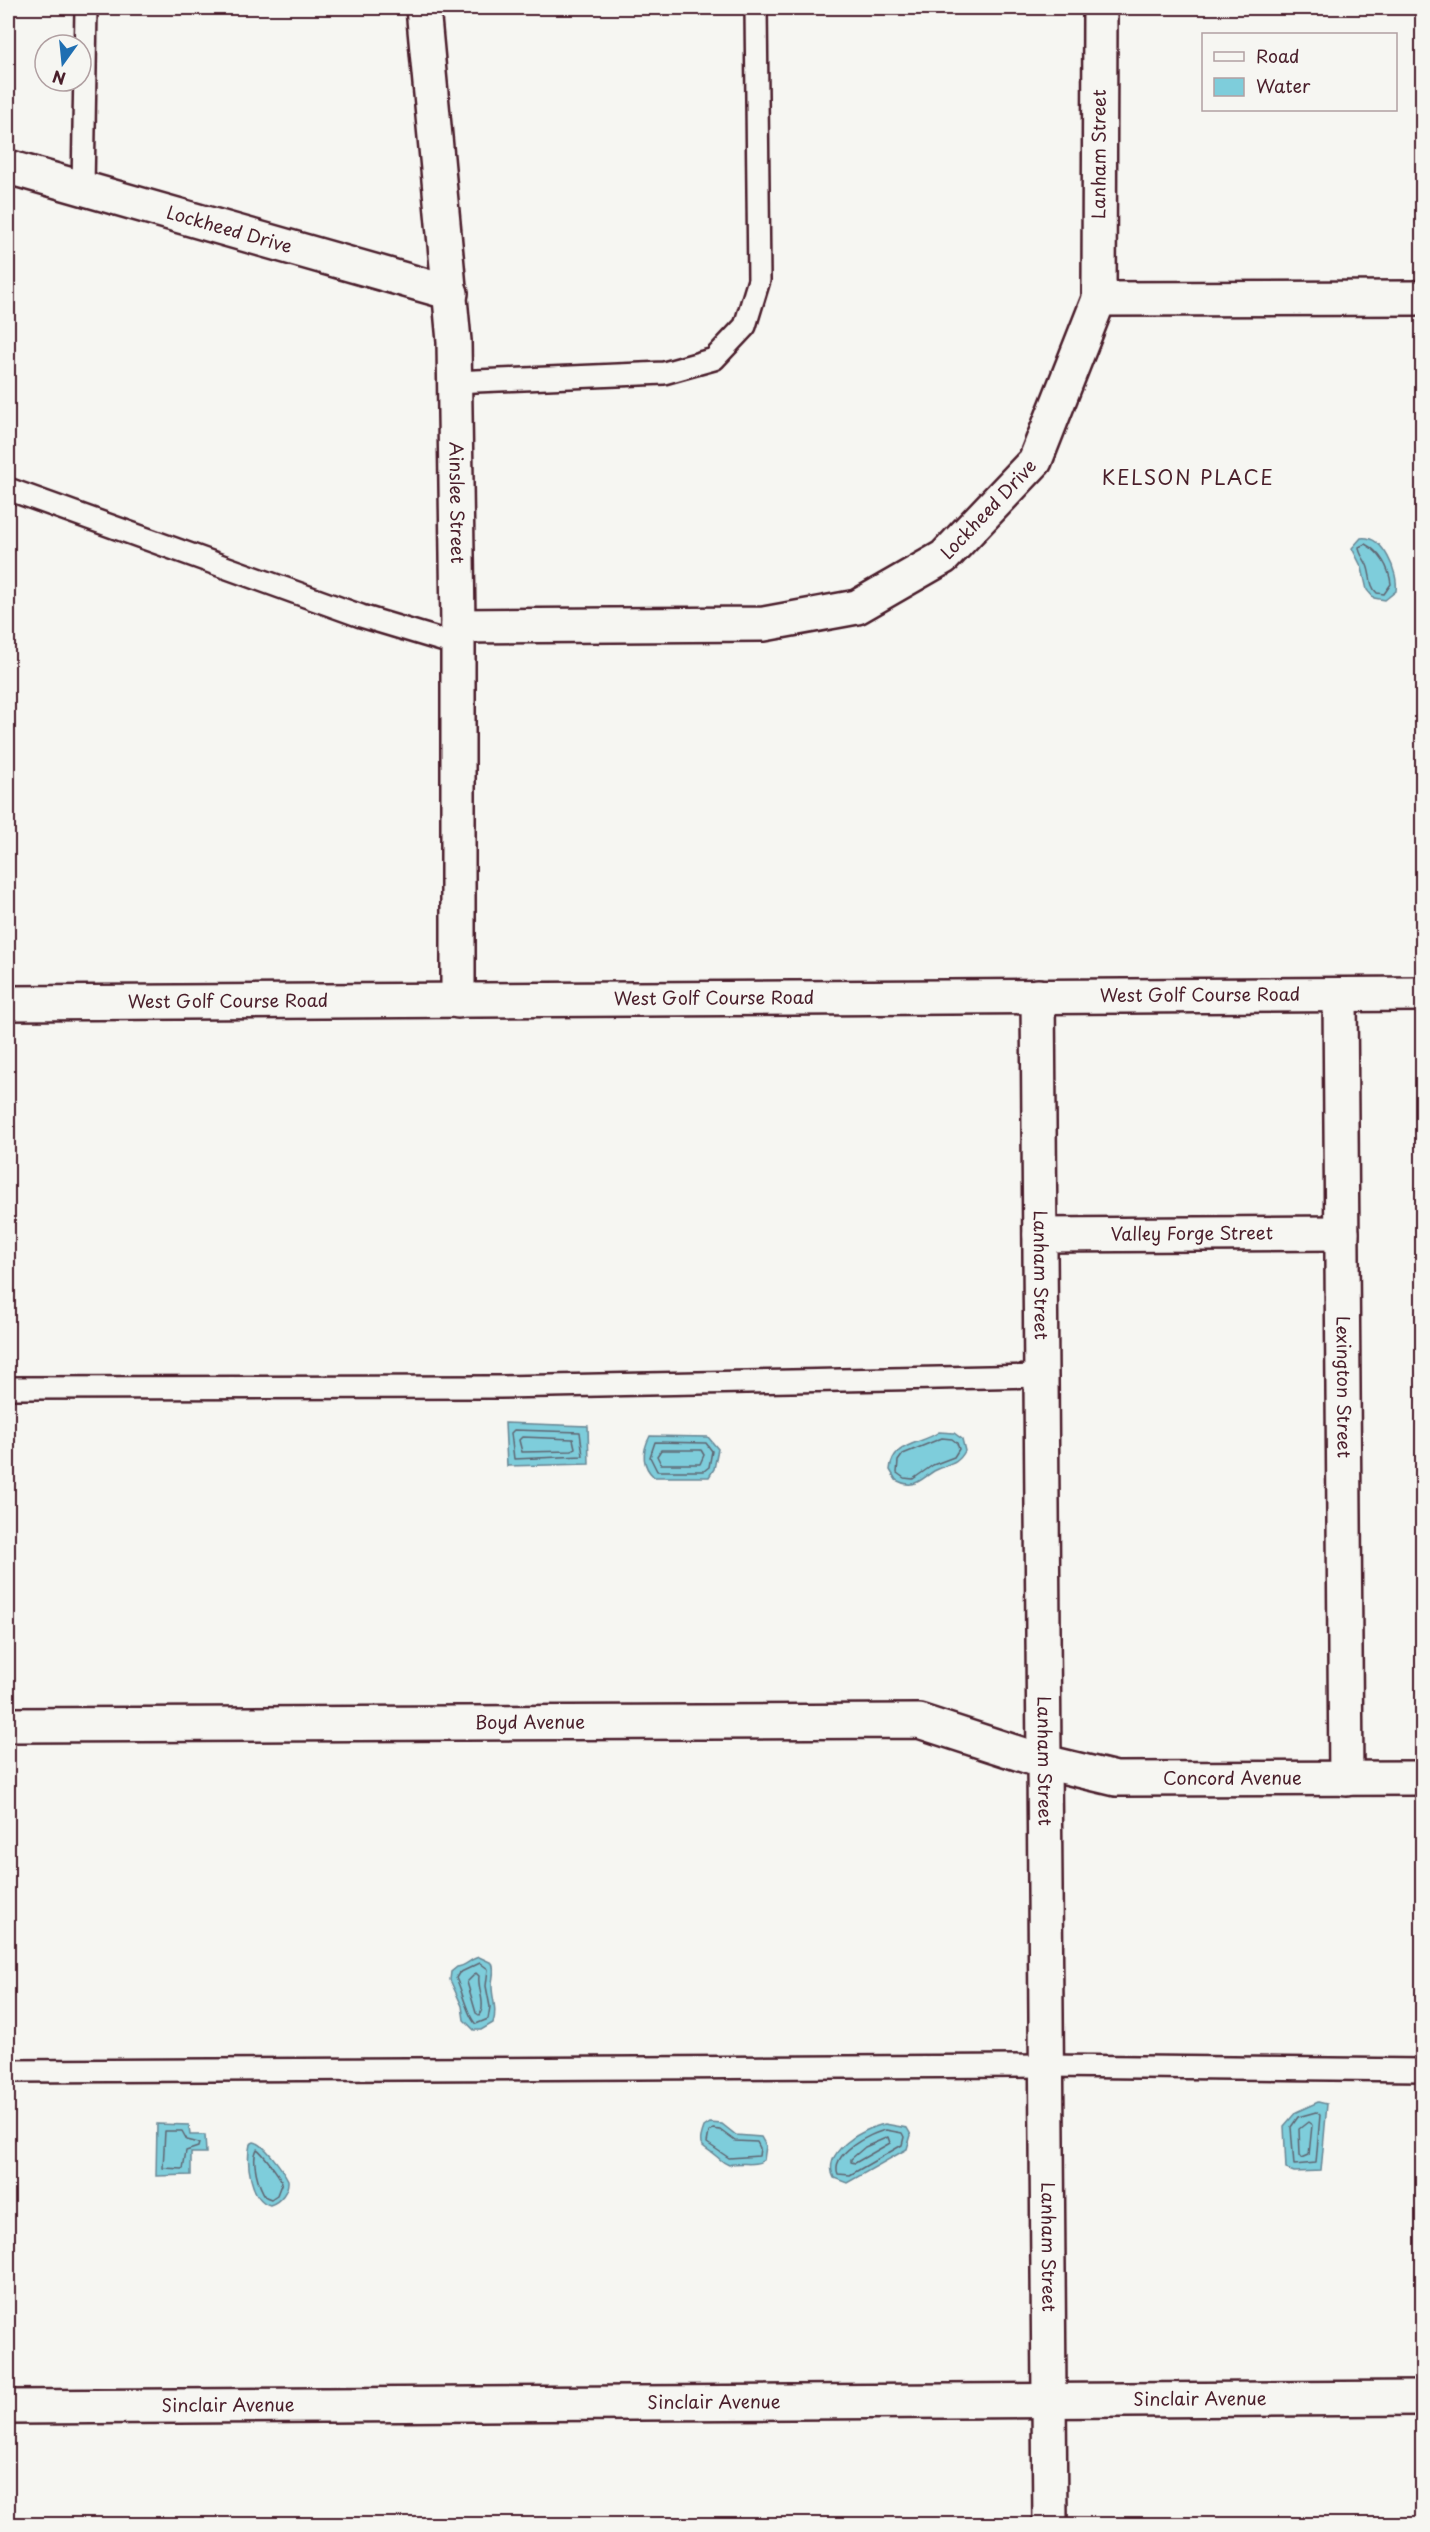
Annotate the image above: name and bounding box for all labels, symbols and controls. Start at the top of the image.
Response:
north arrow [33,33,93,93]
legend [1202,33,1397,111]
text: Road [1256,42,1300,69]
text: N [50,65,68,92]
text: Water [1256,72,1311,99]
street label: Lanham Street [1084,89,1112,219]
street label: Lockheed Drive [164,198,296,259]
street label: Ainslee Street [443,441,472,564]
street label: Lockheed Drive [933,452,1042,565]
district label: KELSON PLACE [1102,462,1274,492]
street label: West Golf Course Road [1100,980,1300,1008]
street label: West Golf Course Road [614,983,814,1011]
street label: West Golf Course Road [128,986,328,1014]
street label: Lanham Street [1028,1210,1056,1340]
street label: Valley Forge Street [1111,1218,1273,1247]
street label: Lexington Street [1330,1316,1359,1458]
street label: Lanham Street [1031,1696,1060,1826]
street label: Boyd Avenue [475,1707,585,1735]
street label: Concord Avenue [1163,1763,1302,1791]
street label: Lanham Street [1035,2182,1063,2312]
street label: Sinclair Avenue [1133,2384,1267,2412]
street label: Sinclair Avenue [647,2387,781,2415]
street label: Sinclair Avenue [161,2390,295,2418]

